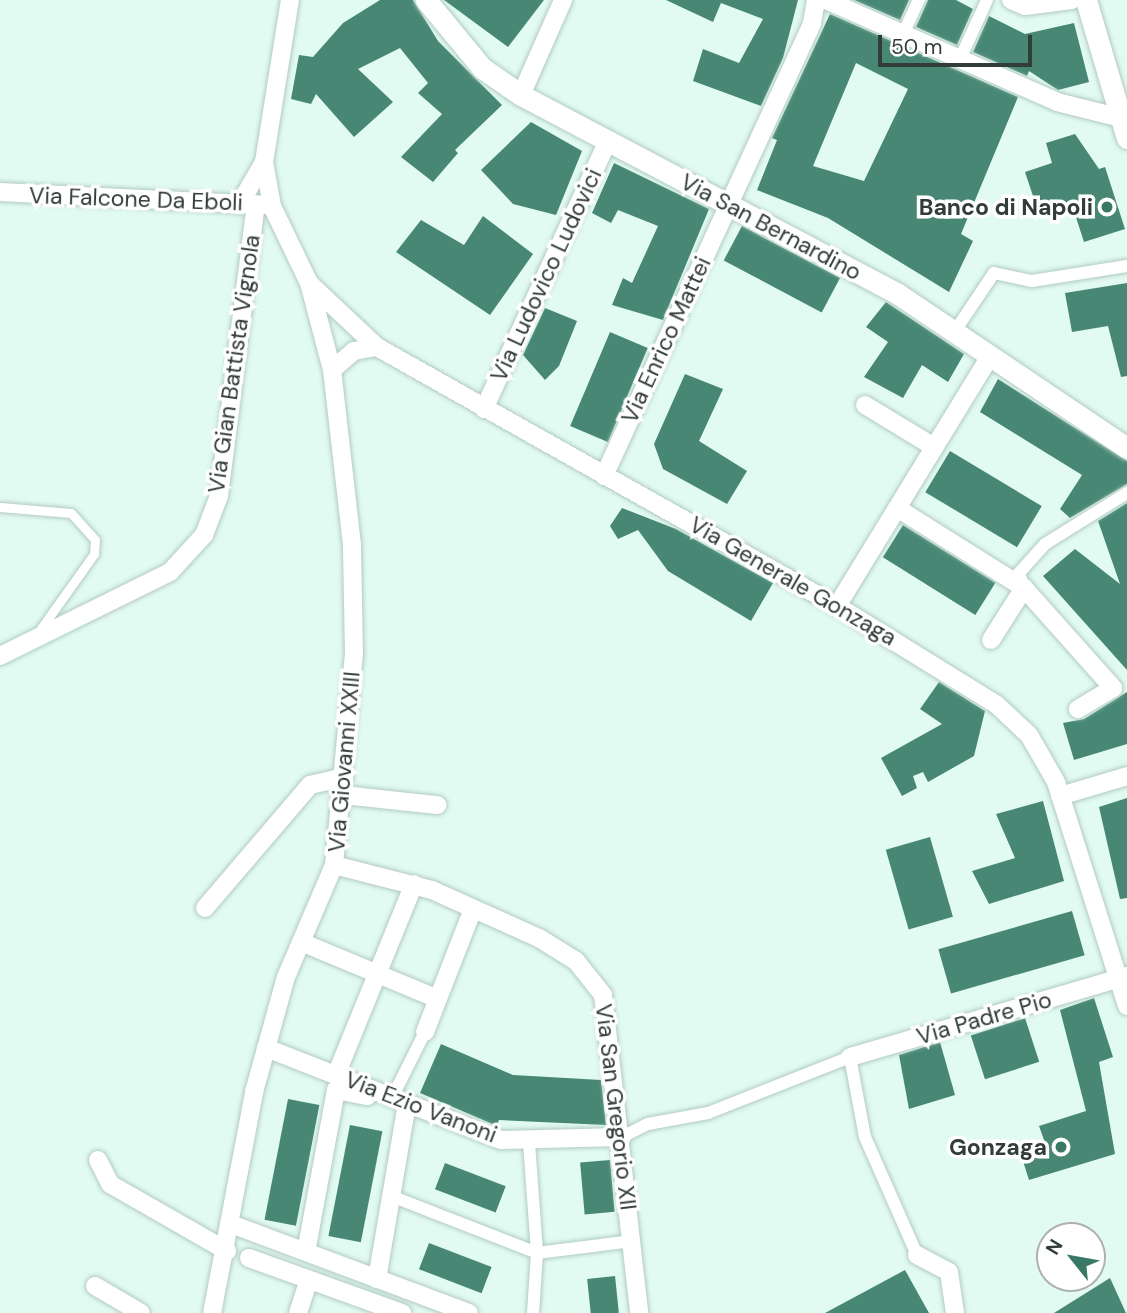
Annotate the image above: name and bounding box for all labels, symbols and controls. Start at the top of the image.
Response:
scale bar [882,21,1036,65]
text: 50 m [891,33,942,61]
street label: Via Ludovico Ludovici [484,164,608,386]
street label: Via San Bernardino [676,168,866,286]
street label: Via Falcone Da Eboli [29,181,243,217]
place label: Banco di Napoli [919,193,1093,221]
marker: Banco di Napoli [1099,199,1115,215]
street label: Via Gian Battista Vignola [202,233,266,495]
street label: Via Enrico Mattei [615,252,717,428]
street label: Via Generale Gonzaga [685,510,901,652]
street label: Via Giovanni XXIII [322,670,366,854]
street label: Via Padre Pio [913,986,1055,1050]
street label: Via San Gregorio XII [590,1002,642,1212]
street label: Via Ezio Vanoni [341,1065,501,1149]
place label: Gonzaga [949,1133,1047,1161]
marker: Gonzaga [1053,1139,1069,1155]
north arrow [1036,1222,1106,1292]
text: N [1040,1235,1069,1259]

